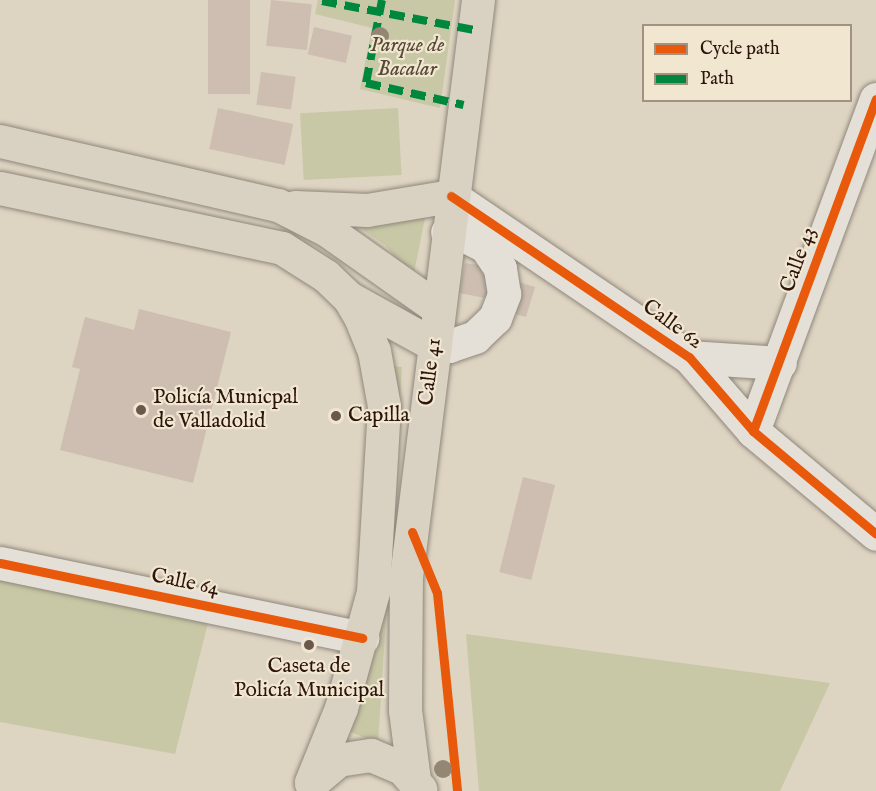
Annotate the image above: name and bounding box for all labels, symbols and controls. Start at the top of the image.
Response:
legend [642,24,852,102]
park label: Parque de Bacalar [370,33,444,83]
text: Cycle path [700,38,780,61]
text: Path [700,68,734,91]
street label: Calle 43 [776,224,822,296]
street label: Calle 62 [637,295,707,355]
street label: Calle 41 [414,337,448,407]
place label: Policía Municpal de Valladolid [153,385,298,435]
marker: Policía Municpal de Valladolid [134,403,148,417]
place label: Capilla [348,403,410,429]
marker: Capilla [329,409,343,423]
street label: Calle 64 [149,564,221,602]
marker: Caseta de Policía Municipal [302,638,316,652]
place label: Caseta de Policía Municipal [234,654,384,704]

